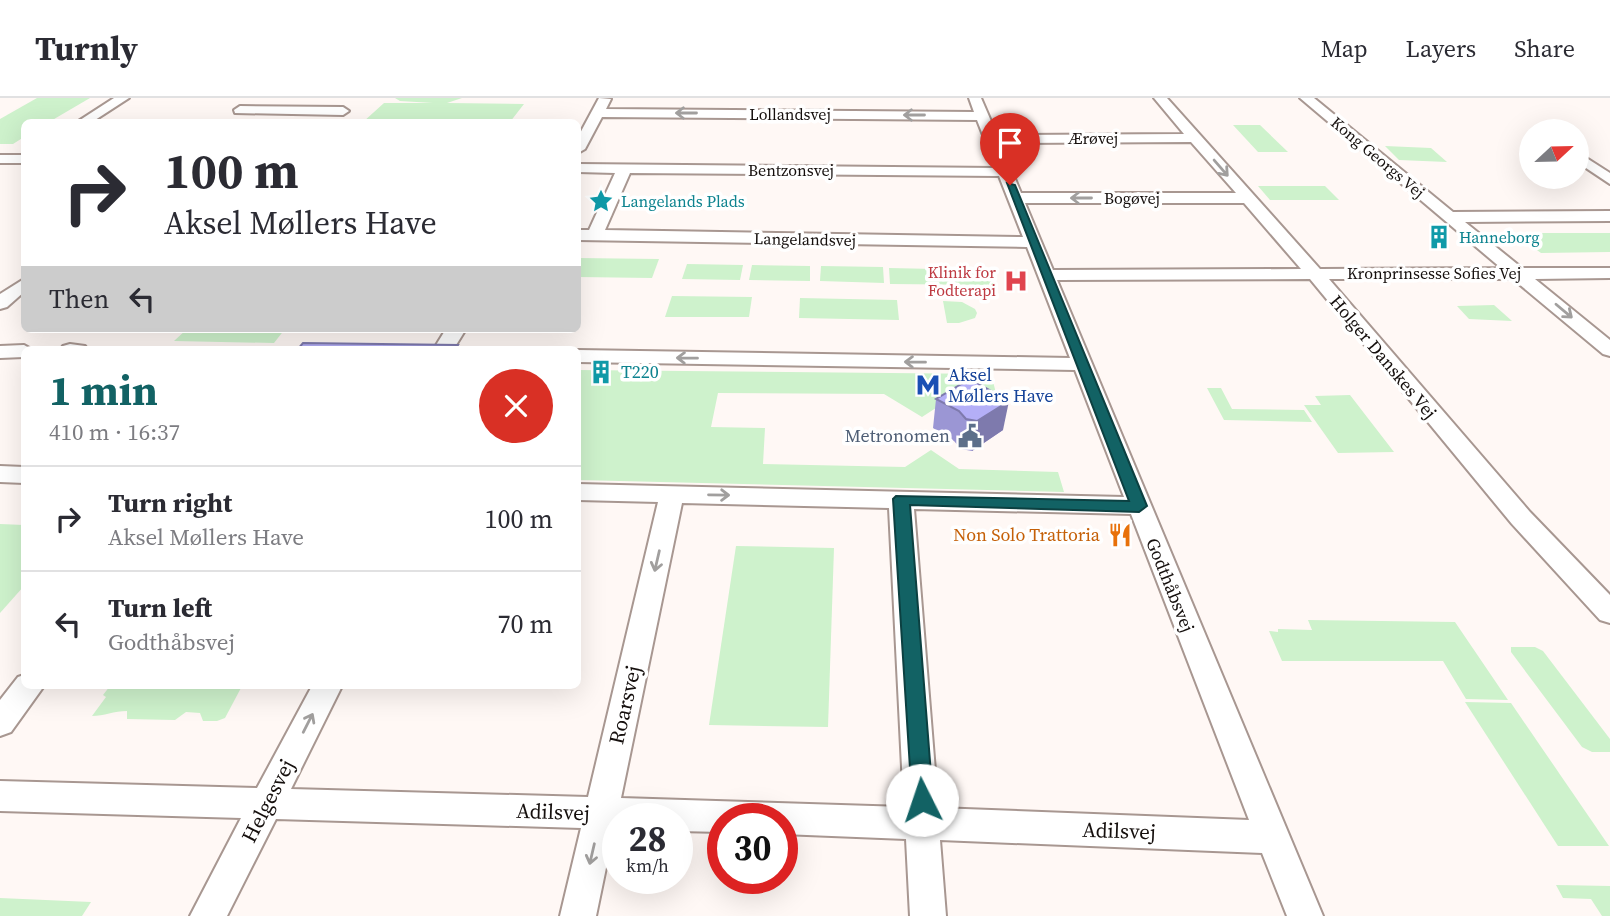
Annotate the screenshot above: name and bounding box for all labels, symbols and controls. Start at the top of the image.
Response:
text: Turnly [35,26,138,71]
text: Map [1321,32,1368,65]
text: Layers [1406,32,1476,65]
text: Share [1514,32,1575,65]
street label: Lollandsvej [749,103,831,125]
one-way arrow [675,106,698,120]
one-way arrow [902,108,925,122]
street label: Kong Georgs Vej [1326,111,1430,203]
pin [980,113,1040,185]
north arrow [1519,119,1589,189]
map controls [1519,119,1589,189]
icon: arrive [991,124,1029,162]
street label: Ærøvej [1068,127,1118,149]
text: 100 m [164,137,299,204]
icon: right [49,147,140,238]
street label: Bentzonsvej [748,159,834,181]
one-way arrow [1213,159,1229,177]
place icon: Langelands Plads [587,187,615,215]
street label: Bogøvej [1104,187,1160,209]
place label: Langelands Plads [621,190,745,212]
one-way arrow [1070,191,1093,205]
text: Aksel Møllers Have [164,201,437,245]
building icon: Hanneborg [1425,223,1453,251]
place label: Hanneborg [1459,226,1540,248]
street label: Langelandsvej [754,227,856,251]
place label: Klinik for Fodterapi [928,261,996,301]
street label: Kronprinsesse Sofies Vej [1347,262,1521,284]
hospital icon: Klinik for Fodterapi [1002,267,1030,295]
icon: left [123,280,161,318]
text: Then [49,281,109,317]
street label: Holger Danskes Vej [1324,290,1443,424]
one-way arrow [1554,303,1572,319]
one-way arrow [676,352,699,365]
one-way arrow [903,355,926,369]
building icon: T220 [587,358,615,386]
place label: T220 [621,359,659,384]
text: 1 min [49,361,158,419]
place label: Aksel Møllers Have [948,362,1053,408]
button: close [479,369,553,443]
metro station icon: Aksel Møllers Have [914,371,942,399]
text: 410 m · 16:37 [49,416,180,448]
public building icon: Metronomen [956,422,984,450]
place label: Metronomen [845,423,950,448]
text: Turn right [108,485,232,521]
one-way arrow [707,488,730,502]
icon: right [49,500,87,538]
text: 100 m [485,501,553,537]
text: Aksel Møllers Have [108,521,304,553]
restaurant icon: Non Solo Trattoria [1106,521,1134,549]
place label: Non Solo Trattoria [953,522,1101,547]
street label: Godthåbsvej [1140,534,1201,636]
one-way arrow [650,549,664,572]
text: Turn left [108,590,212,626]
icon: left [49,605,87,643]
text: 70 m [498,606,553,642]
text: Godthåbsvej [108,626,235,658]
street label: Roarsvej [601,663,648,747]
one-way arrow [302,713,316,734]
street label: Helgesvej [234,754,301,847]
position arrow [885,763,959,837]
street label: Adilsvej [516,796,590,827]
speed limit sign: 30 [707,803,798,894]
text: 28 [629,815,666,863]
street label: Adilsvej [1082,815,1156,846]
one-way arrow [585,843,598,865]
text: km/h [626,853,669,878]

